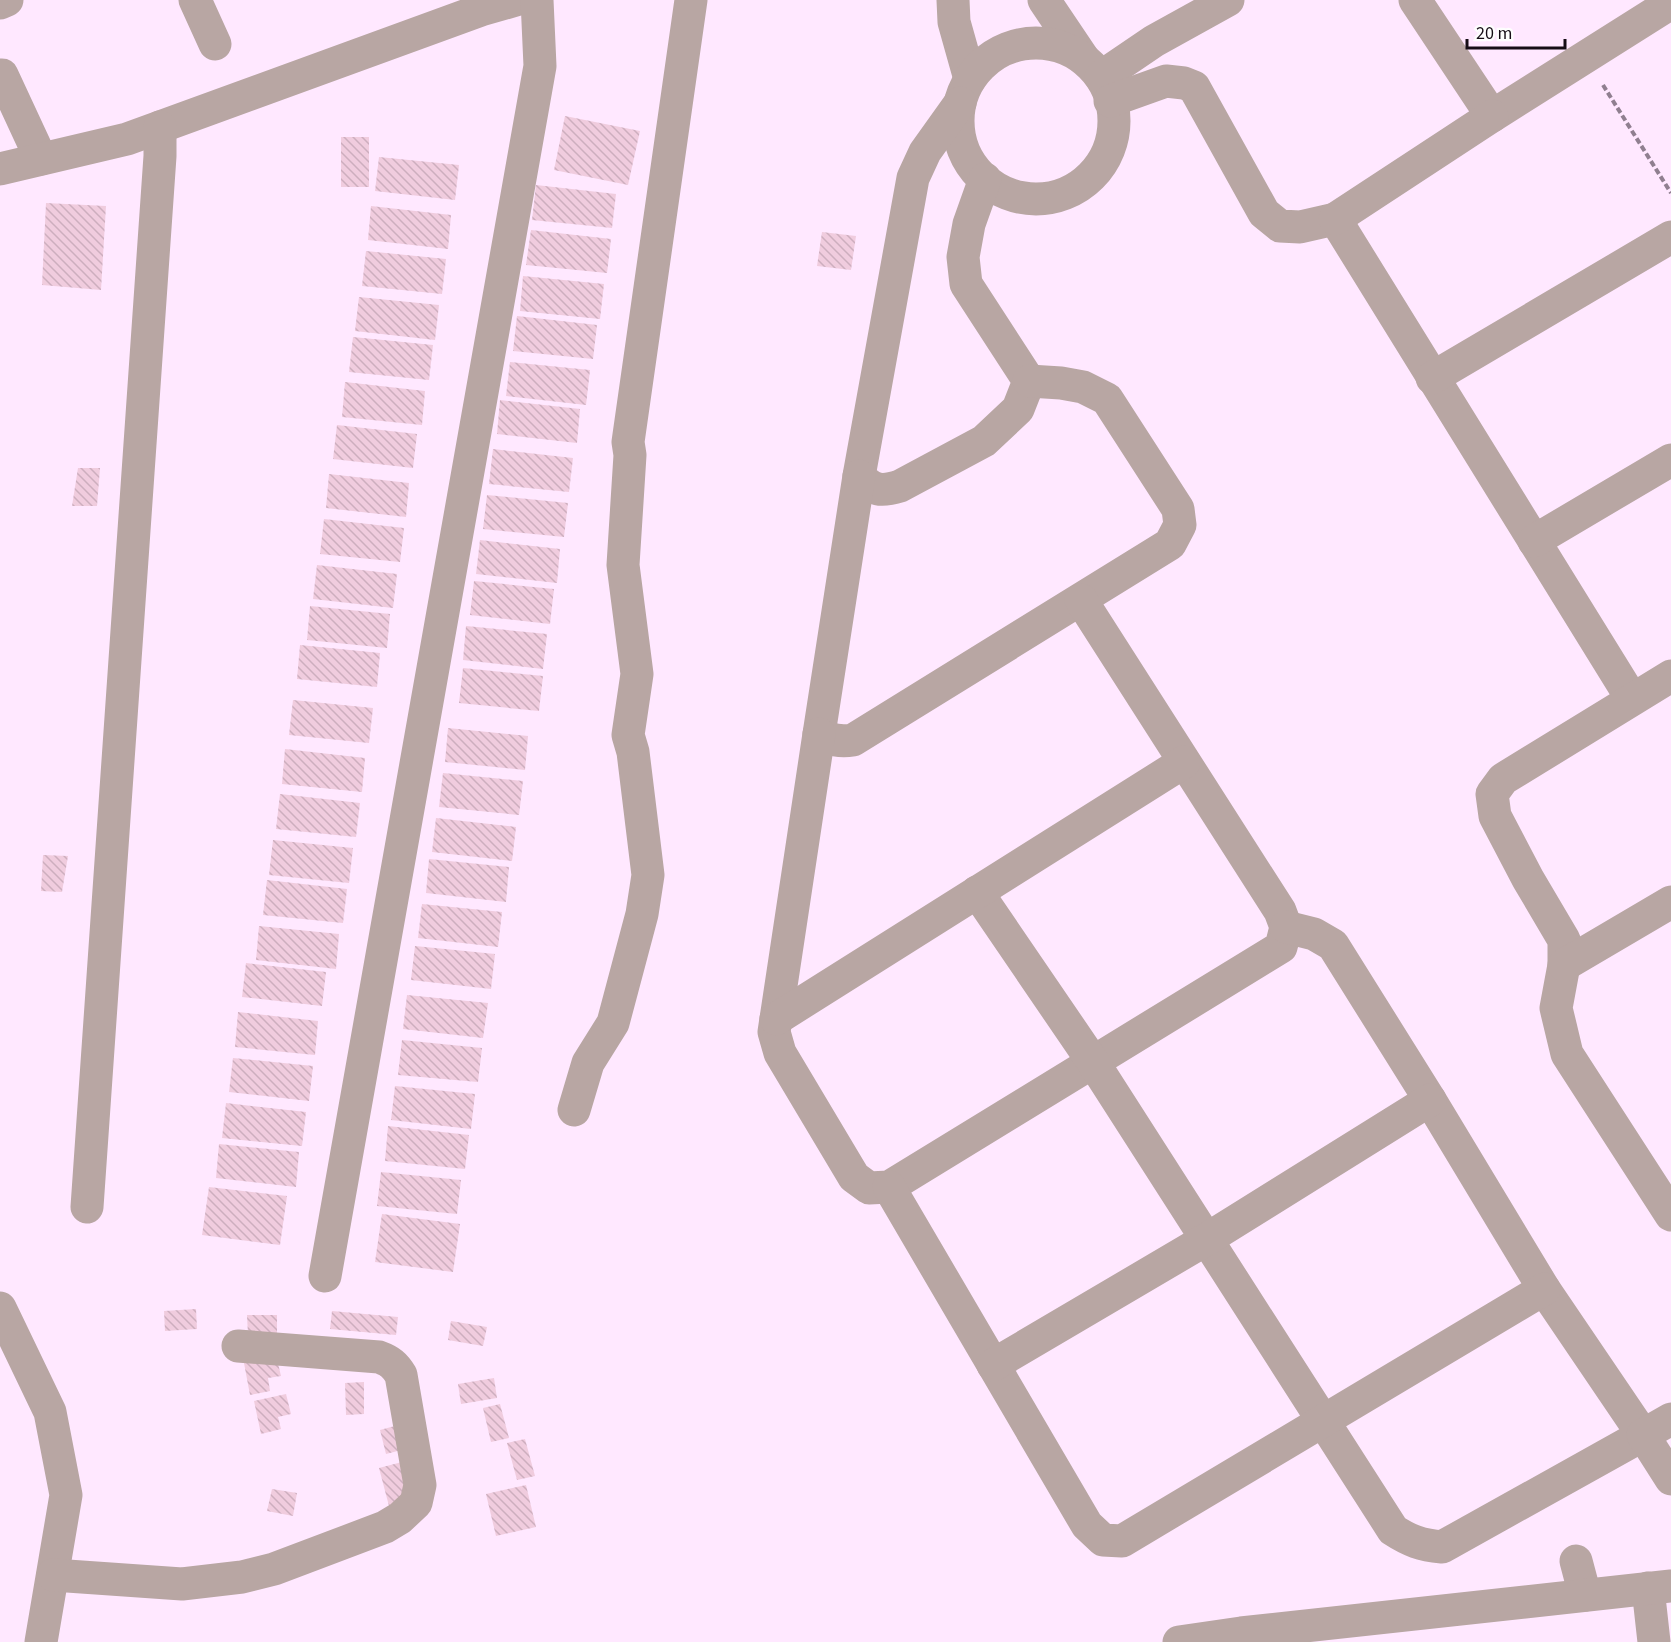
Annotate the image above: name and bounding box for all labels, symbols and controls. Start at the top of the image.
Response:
scale bar [1467,12,1564,50]
text: 20 m [1476,21,1512,46]

